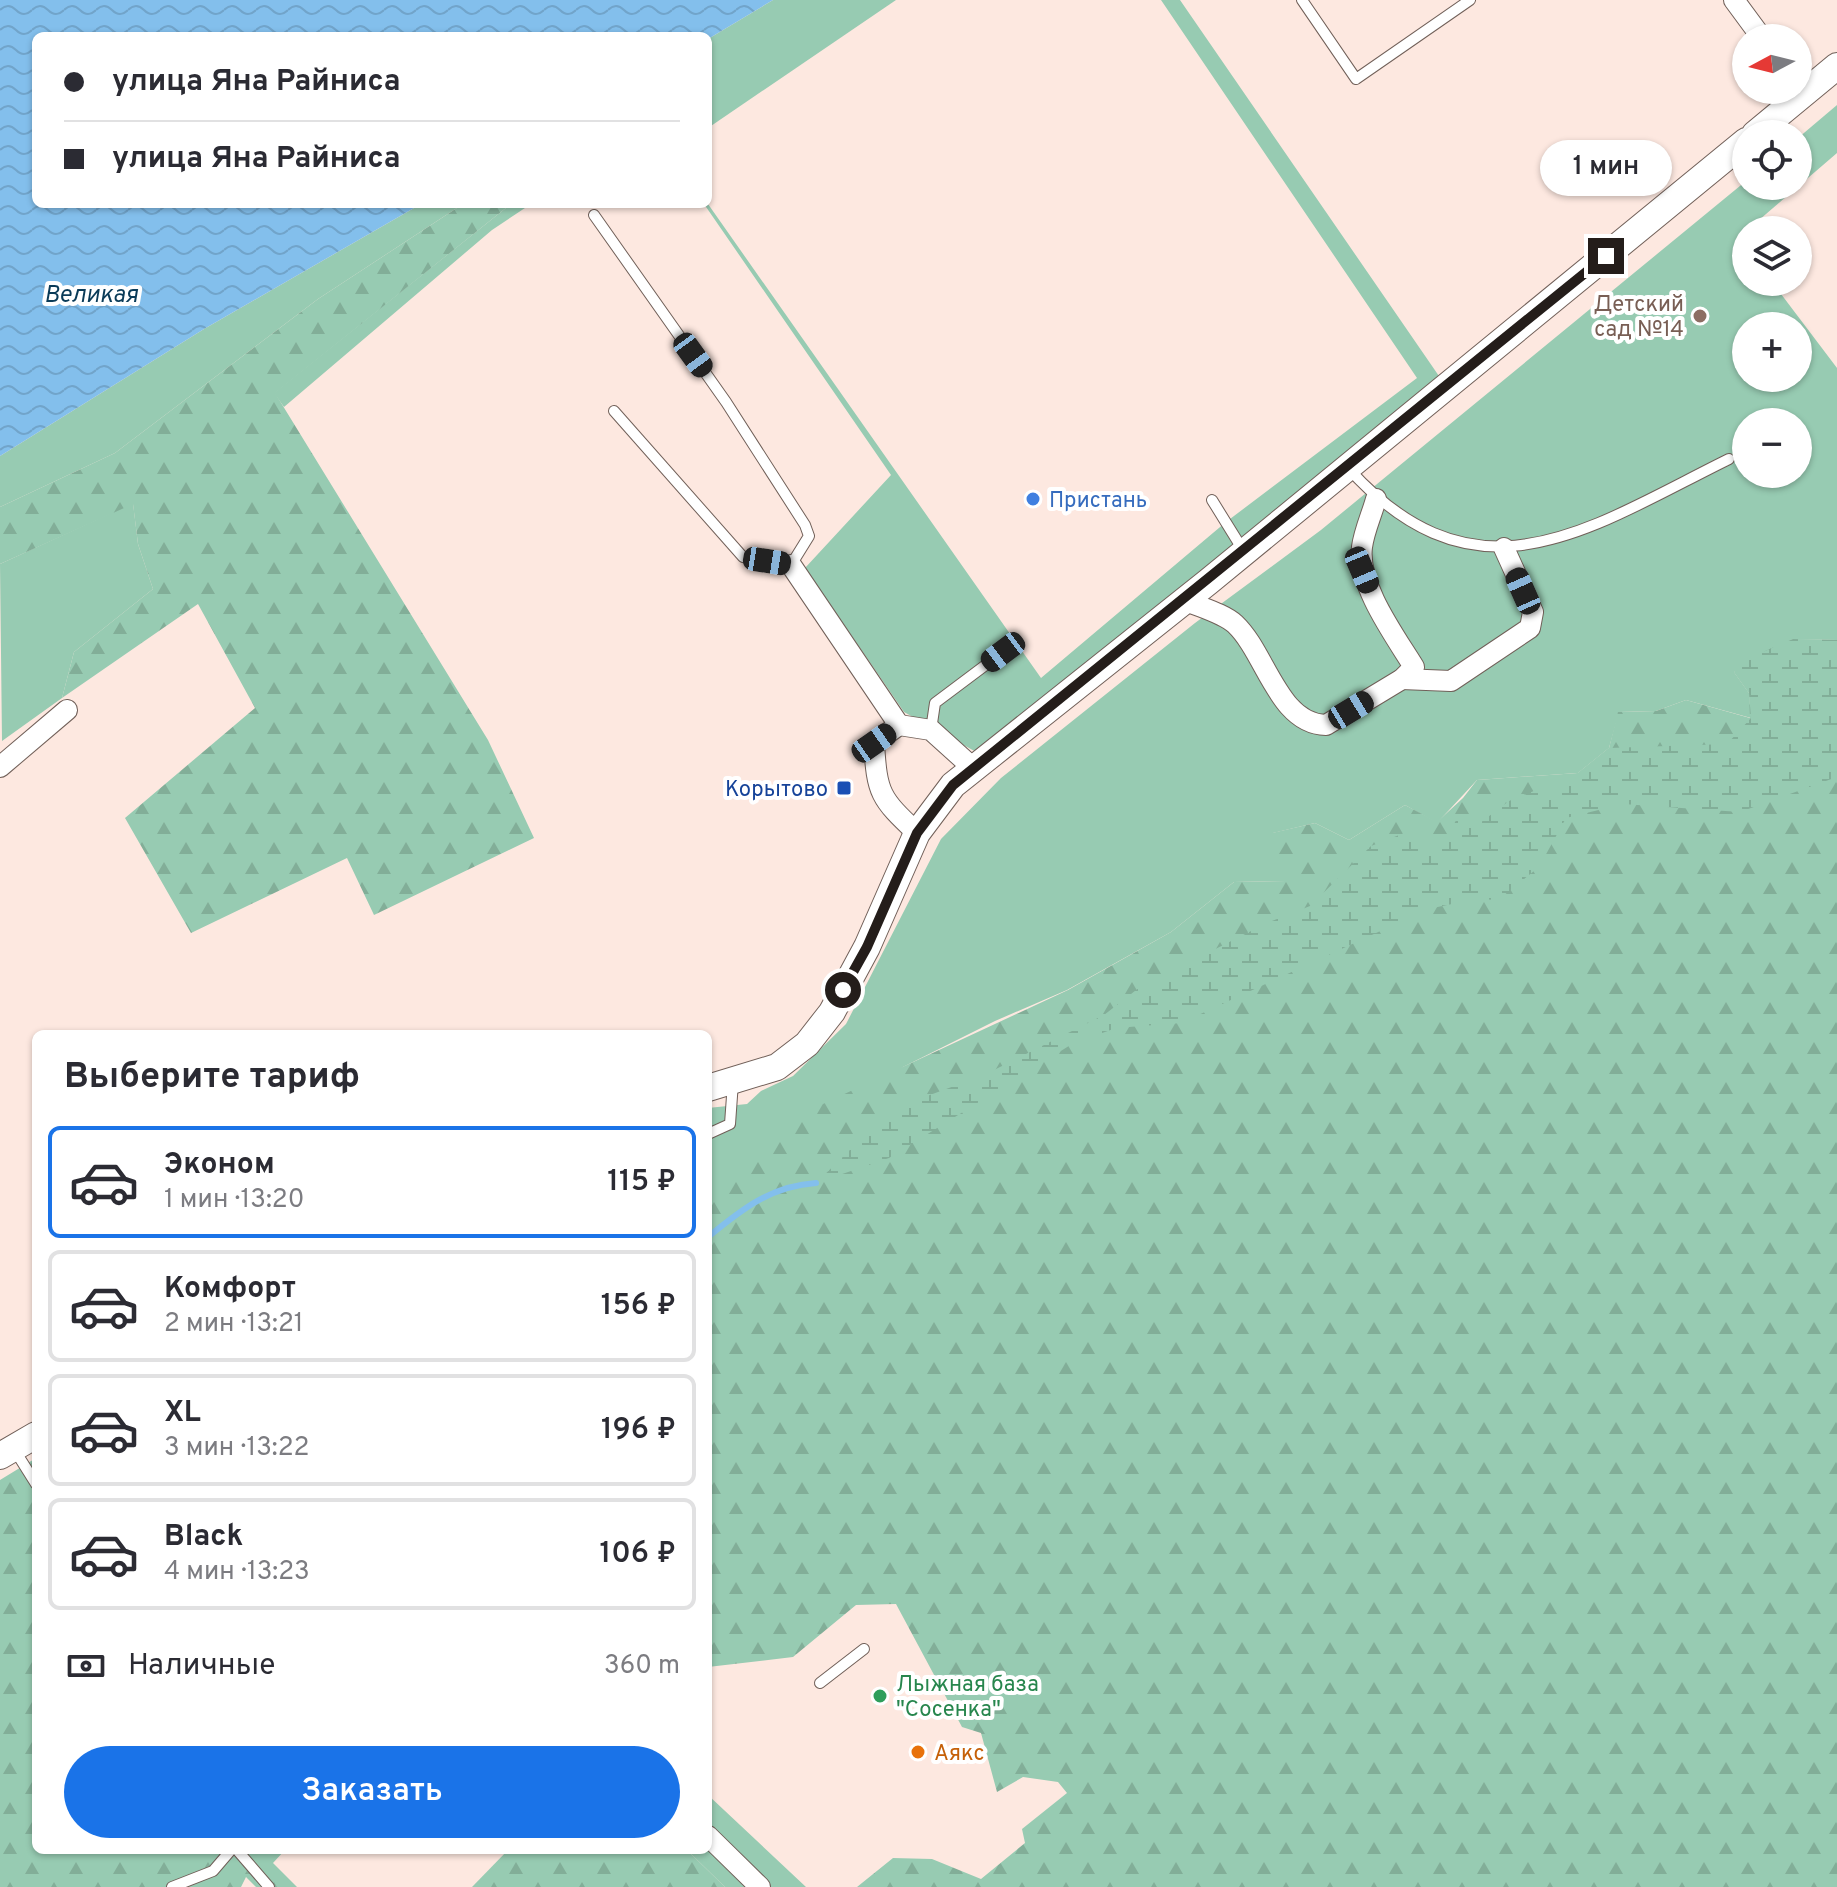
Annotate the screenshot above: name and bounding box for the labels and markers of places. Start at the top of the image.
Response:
place label: Детский сад №14 [1593,292,1684,344]
marker: Детский сад №14 [1691,307,1709,325]
place label: Пристань [1049,488,1147,515]
marker: Пристань [1024,490,1042,508]
place label: Корытово [725,777,828,804]
marker: Корытово [835,779,853,797]
place label: Лыжная база "Сосенка" [896,1672,1039,1724]
marker: Лыжная база "Сосенка" [871,1687,889,1705]
place label: Аякс [934,1741,984,1768]
marker: Аякс [909,1743,927,1761]

